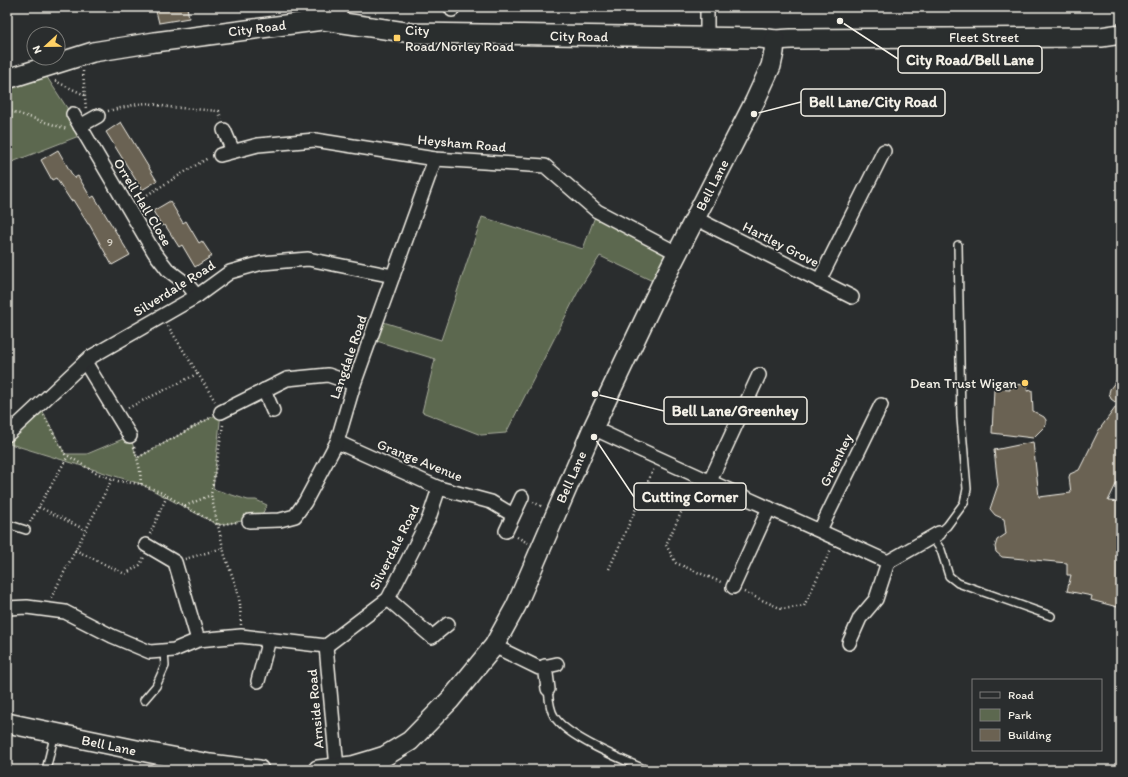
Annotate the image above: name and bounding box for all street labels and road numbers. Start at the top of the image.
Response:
street label: City Road [227,16,287,40]
street label: City Road [550,27,609,46]
street label: Fleet Street [949,29,1019,46]
street label: Heysham Road [417,131,507,156]
street label: Orrell Hall Close [110,155,176,249]
street label: Bell Lane [692,156,733,214]
street label: Hartley Grove [740,218,822,271]
street label: Silverdale Road [130,256,219,320]
street label: Langdale Road [326,312,371,401]
street label: Greenhey [816,431,857,489]
street label: Grange Avenue [375,436,465,485]
street label: Bell Lane [552,448,591,506]
street label: Silverdale Road [366,501,423,593]
street label: Arnside Road [304,668,327,749]
street label: Bell Lane [80,731,138,760]

